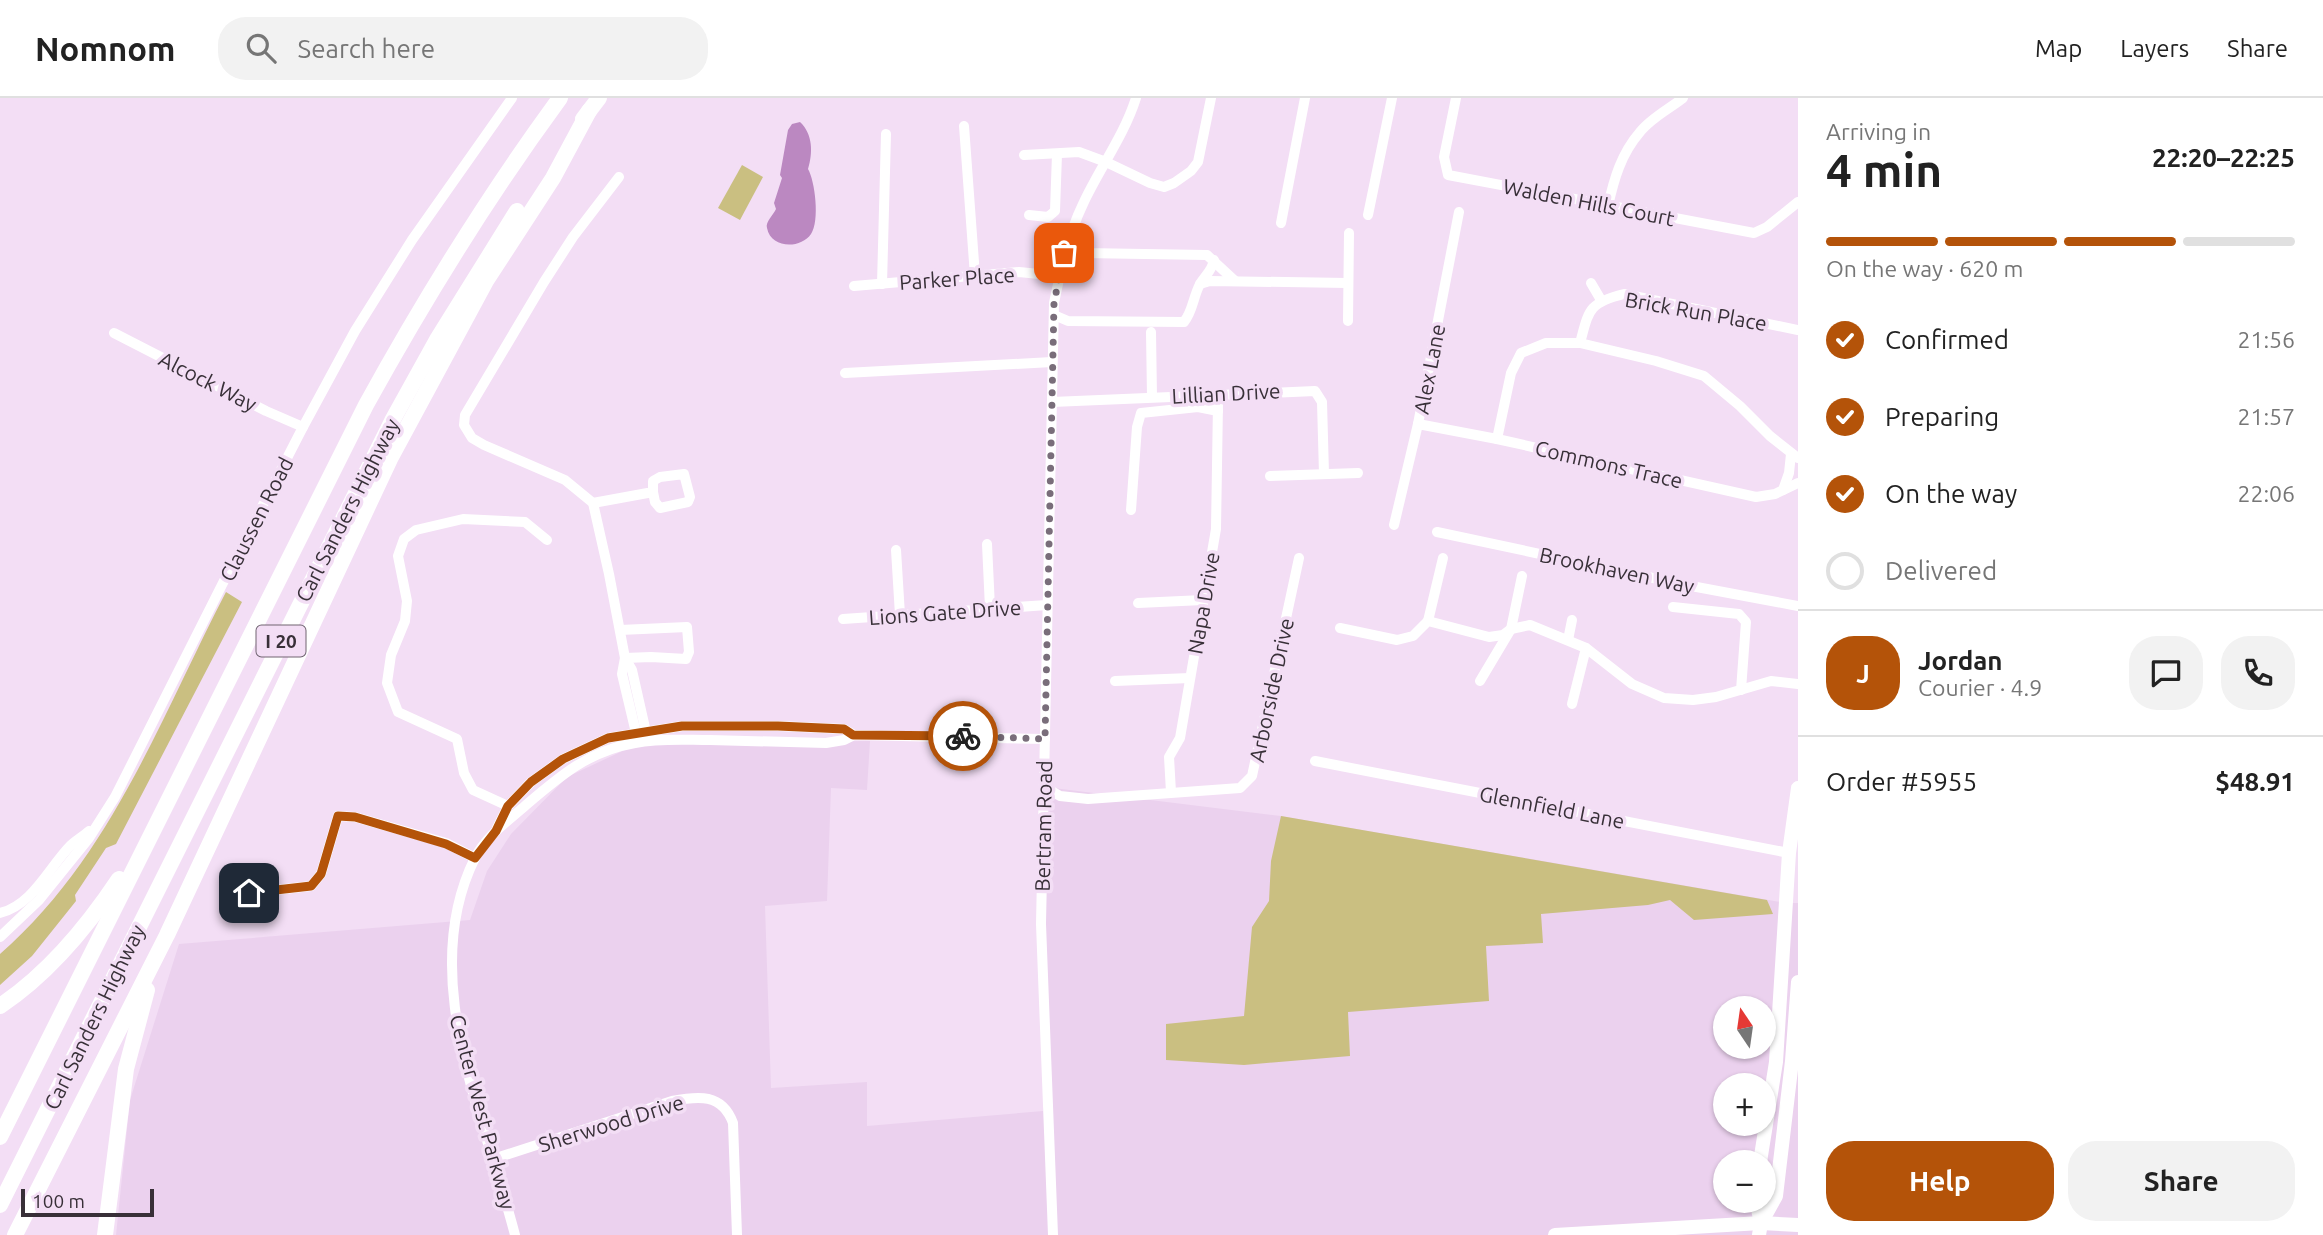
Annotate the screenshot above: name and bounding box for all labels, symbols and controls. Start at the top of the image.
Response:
search box [218,17,708,80]
icon: search [242,29,280,67]
text: Nomnom [35,30,176,67]
text: Search here [298,34,435,63]
text: Map [2035,35,2082,62]
text: Layers [2120,35,2189,62]
text: Share [2227,35,2288,62]
text: Arriving in [1826,119,1931,144]
text: 22:20–22:25 [2152,143,2295,172]
text: 4 min [1826,144,1942,196]
street label: Walden Hills Court [1501,174,1677,230]
pin [1034,223,1094,283]
icon: bag [1045,234,1083,272]
text: On the way · 620 m [1826,256,2023,281]
street label: Parker Place [898,262,1016,294]
street label: Brick Run Place [1623,287,1769,335]
icon: check [1826,321,1864,359]
street label: Alex Lane [1409,322,1449,416]
text: Confirmed [1885,325,2009,354]
text: 21:56 [2237,327,2295,352]
street label: Alcock Way [155,346,261,416]
street label: Lillian Drive [1171,378,1281,408]
icon: check [1826,398,1864,436]
text: Preparing [1885,402,1999,431]
text: 21:57 [2237,404,2295,429]
street label: Carl Sanders Highway [290,414,404,606]
street label: Commons Trace [1533,435,1685,493]
street label: Claussen Road [214,453,298,585]
icon: check [1826,475,1864,513]
text: On the way [1885,479,2017,508]
text: 22:06 [2237,481,2295,506]
street label: Brookhaven Way [1537,542,1697,598]
street label: Napa Drive [1182,550,1224,656]
text: Delivered [1885,556,1997,585]
street label: Lions Gate Drive [868,595,1022,629]
street label: Arborside Drive [1244,616,1298,764]
road number: I 20 [256,626,306,656]
button: chat [2129,636,2203,710]
button: phone [2221,636,2295,710]
text: Jordan [1918,646,2003,675]
text: J [1856,659,1870,688]
text: Courier · 4.9 [1918,675,2042,700]
courier [928,701,998,771]
icon: bike [944,717,982,755]
street label: Bertram Road [1030,760,1056,892]
text: Order #5955 [1826,767,1977,796]
text: $48.91 [2215,767,2295,796]
street label: Glennfield Lane [1477,781,1627,833]
pin [219,863,279,923]
icon: home [230,874,268,912]
street label: Carl Sanders Highway [39,921,149,1113]
north arrow [1713,996,1776,1059]
map controls [1713,996,1776,1213]
street label: Center West Parkway [445,1012,521,1212]
button: + [1713,1073,1776,1136]
street label: Sherwood Drive [535,1090,687,1156]
button: Help [1826,1141,2054,1221]
button: Share [2068,1141,2295,1221]
button: − [1713,1150,1776,1213]
scale bar [21,1186,154,1218]
text: 100 m [32,1190,85,1212]

